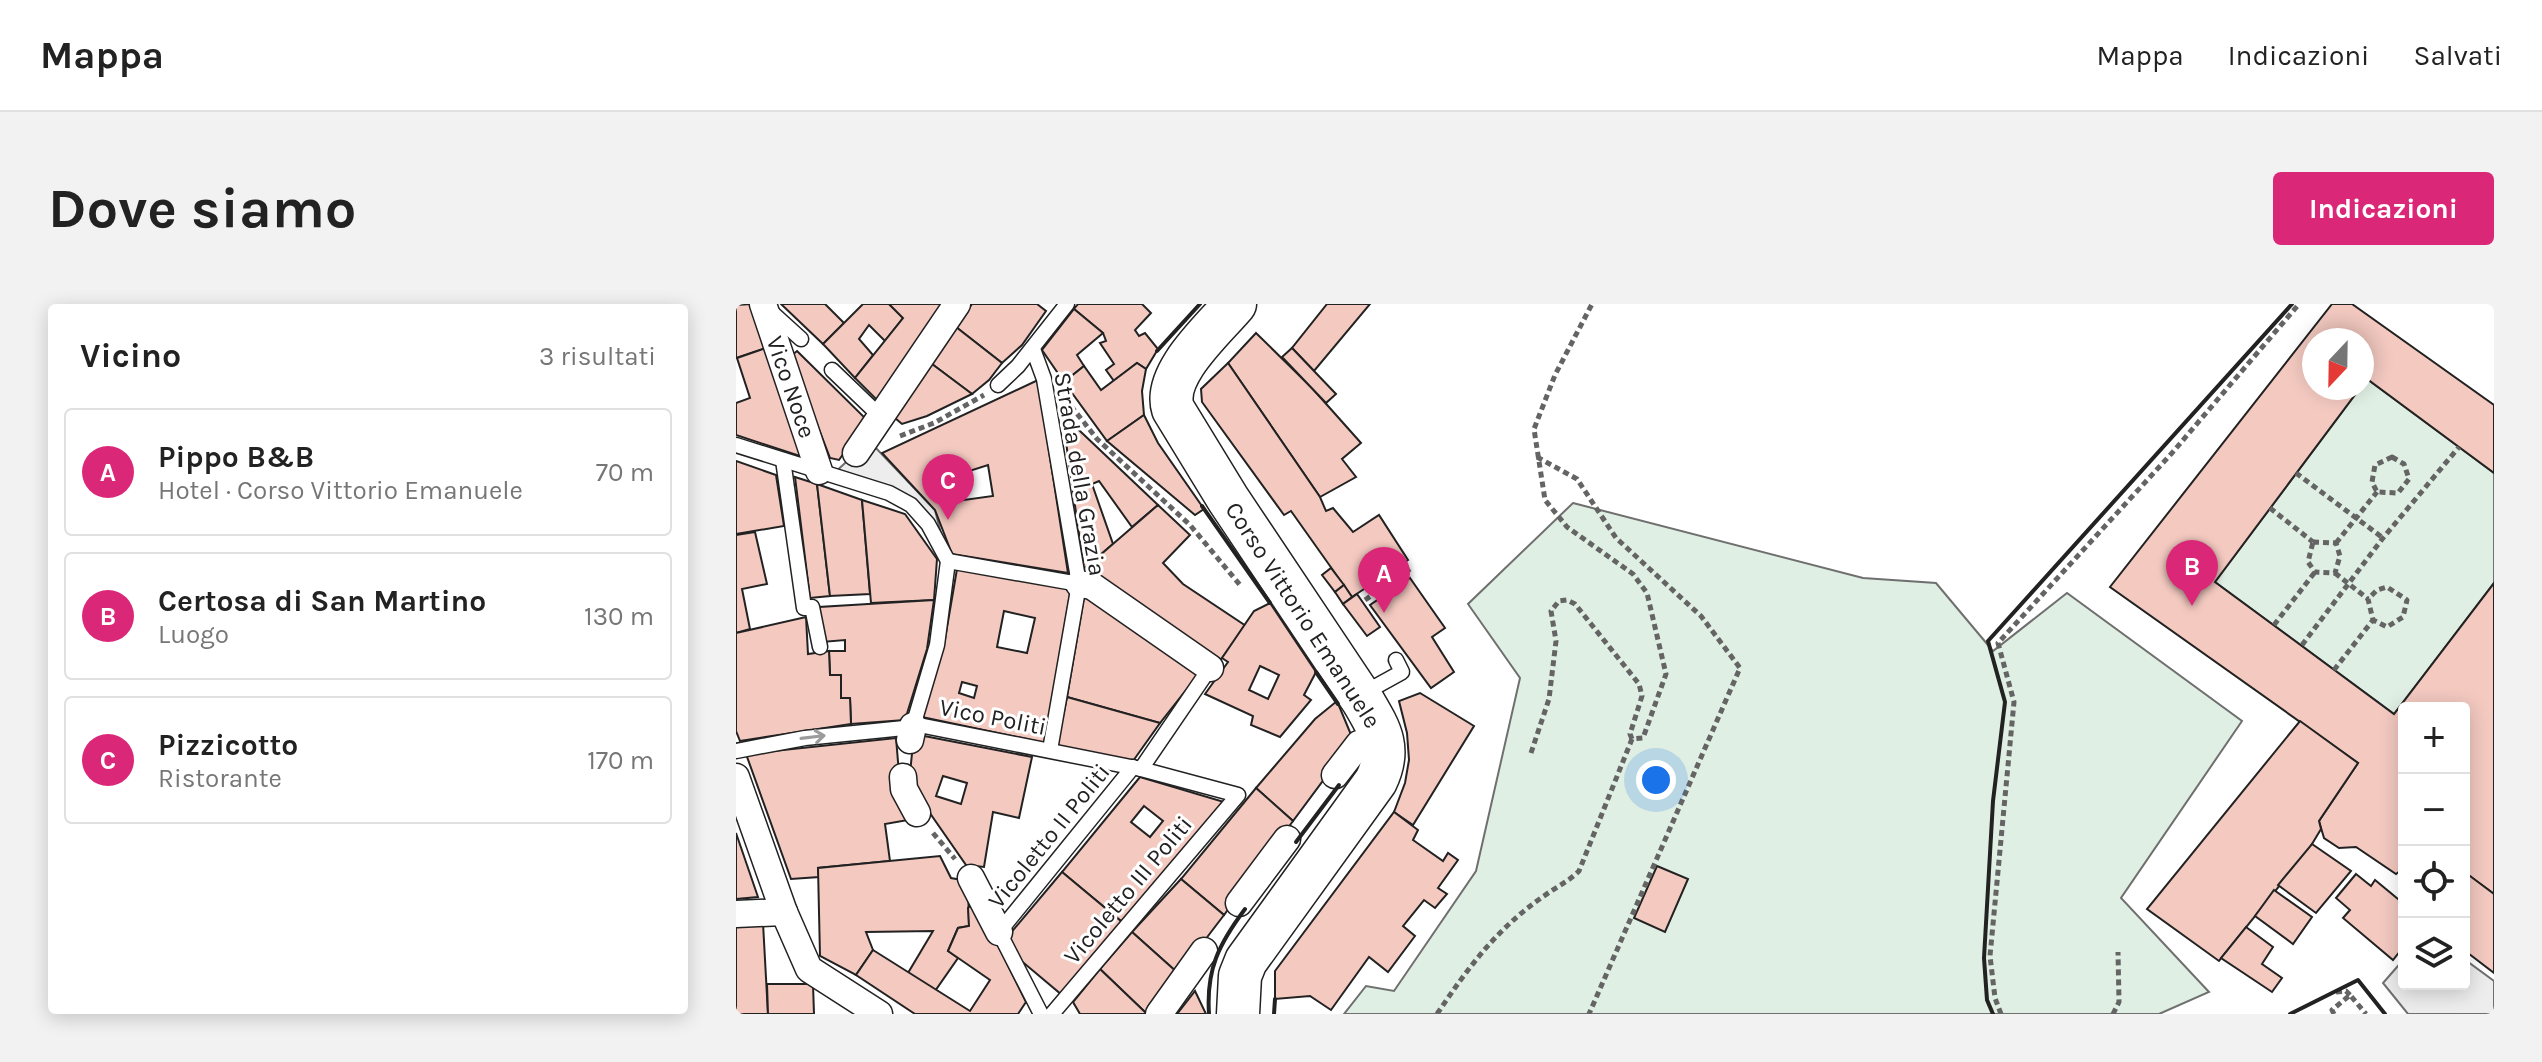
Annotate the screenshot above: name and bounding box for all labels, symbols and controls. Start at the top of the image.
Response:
text: Mappa [40,33,164,78]
text: Mappa [2096,39,2184,72]
text: Indicazioni [2228,39,2369,72]
text: Salvati [2413,39,2502,72]
button: Indicazioni [2273,172,2494,245]
text: Dove siamo [48,176,357,241]
north arrow [2302,328,2374,400]
street label: Vico Noce [760,332,822,442]
text: Vicino [80,336,181,376]
text: 3 risultati [539,341,656,372]
street label: Strada della Grazia [1048,370,1112,578]
text: Pippo B&B [158,439,314,475]
pin: C [922,454,974,520]
text: A [100,457,116,488]
text: 70 m [596,457,654,488]
text: Hotel · Corso Vittorio Emanuele [158,475,523,506]
street label: Corso Vittorio Emanuele [1219,497,1387,733]
pin: B [2166,540,2218,606]
pin: A [1358,547,1410,613]
text: Certosa di San Martino [158,583,486,619]
text: B [100,601,116,632]
text: 130 m [584,601,654,632]
text: Luogo [158,619,229,650]
street label: Vico Politi [937,693,1049,741]
map controls [2398,702,2470,990]
button: + [2398,702,2470,774]
text: Pizzicotto [158,727,298,763]
one-way arrow [800,729,825,744]
text: C [100,745,116,776]
text: 170 m [587,745,654,776]
street label: Vicoletto II Politi [982,758,1116,914]
your location [1636,760,1676,800]
text: Ristorante [158,763,282,794]
button: − [2398,774,2470,846]
street label: Vicoletto III Politi [1058,810,1198,970]
button: locate [2398,846,2470,918]
button: layers [2398,918,2470,990]

